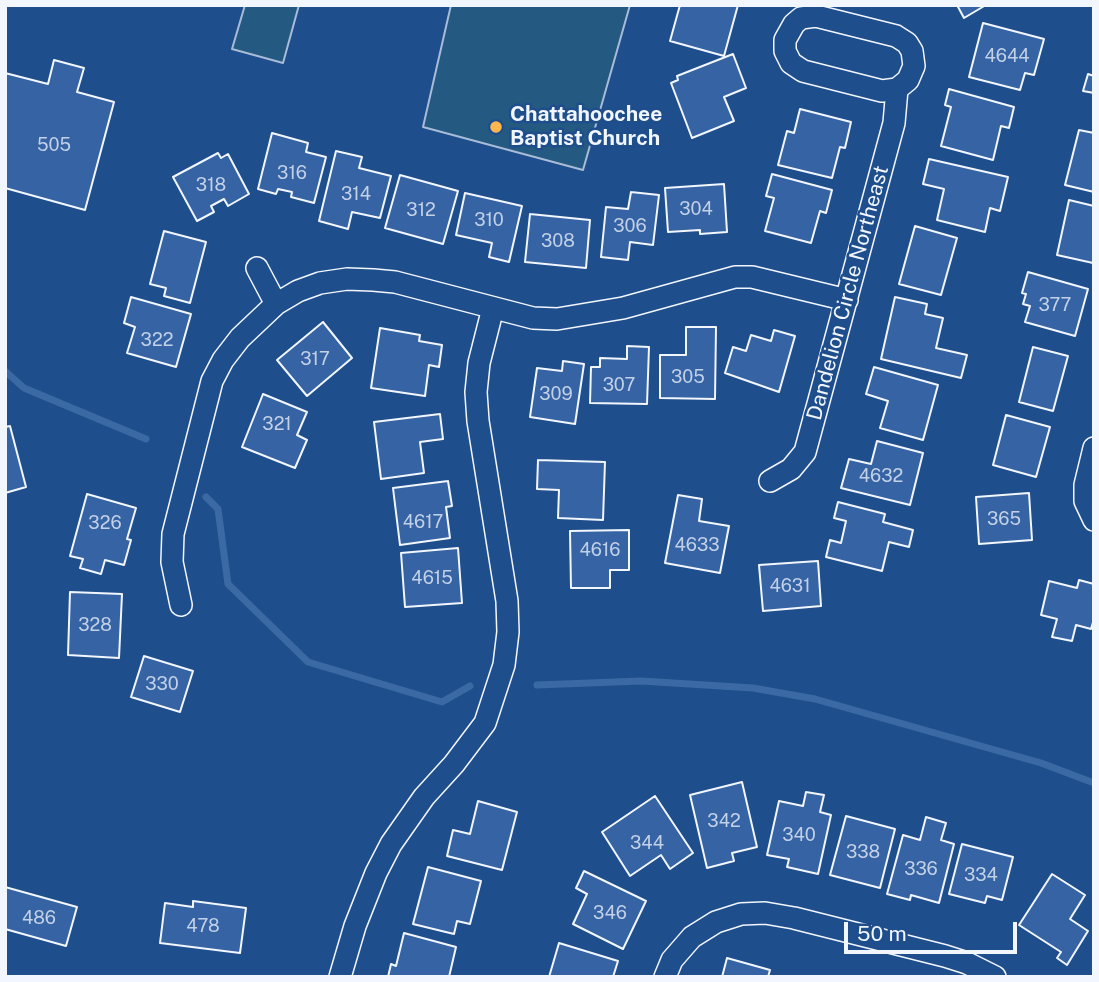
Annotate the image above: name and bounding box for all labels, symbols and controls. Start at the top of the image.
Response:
house number: 4644 [984,45,1030,67]
place label: Chattahoochee Baptist Church [510,102,662,152]
marker: Chattahoochee Baptist Church [488,119,504,135]
house number: 505 [37,134,71,156]
house number: 316 [277,162,307,184]
street label: Dandelion Circle Northeast [802,163,894,423]
house number: 318 [196,174,226,196]
house number: 314 [341,183,371,205]
house number: 304 [679,198,713,220]
house number: 312 [406,199,436,221]
house number: 310 [474,209,504,231]
house number: 306 [613,215,647,237]
house number: 308 [541,230,575,252]
house number: 377 [1039,294,1071,316]
house number: 322 [141,329,173,351]
house number: 317 [300,348,330,370]
house number: 305 [671,366,705,388]
house number: 307 [603,374,635,396]
house number: 309 [539,383,573,405]
house number: 321 [262,413,292,435]
house number: 4632 [859,465,903,487]
house number: 365 [987,508,1021,530]
house number: 4617 [403,511,443,533]
house number: 326 [88,512,122,534]
house number: 4633 [675,534,719,556]
house number: 4616 [579,539,621,561]
house number: 4615 [411,567,453,589]
house number: 4631 [769,575,811,597]
house number: 328 [78,614,112,636]
house number: 330 [145,673,179,695]
house number: 342 [707,810,741,832]
house number: 340 [782,824,816,846]
house number: 344 [630,832,664,854]
house number: 338 [846,841,880,863]
house number: 336 [904,858,938,880]
house number: 334 [964,864,998,886]
house number: 346 [593,902,627,924]
house number: 486 [22,907,56,929]
scale bar [847,908,1020,952]
house number: 478 [186,915,220,937]
text: 50 m [857,921,907,946]

